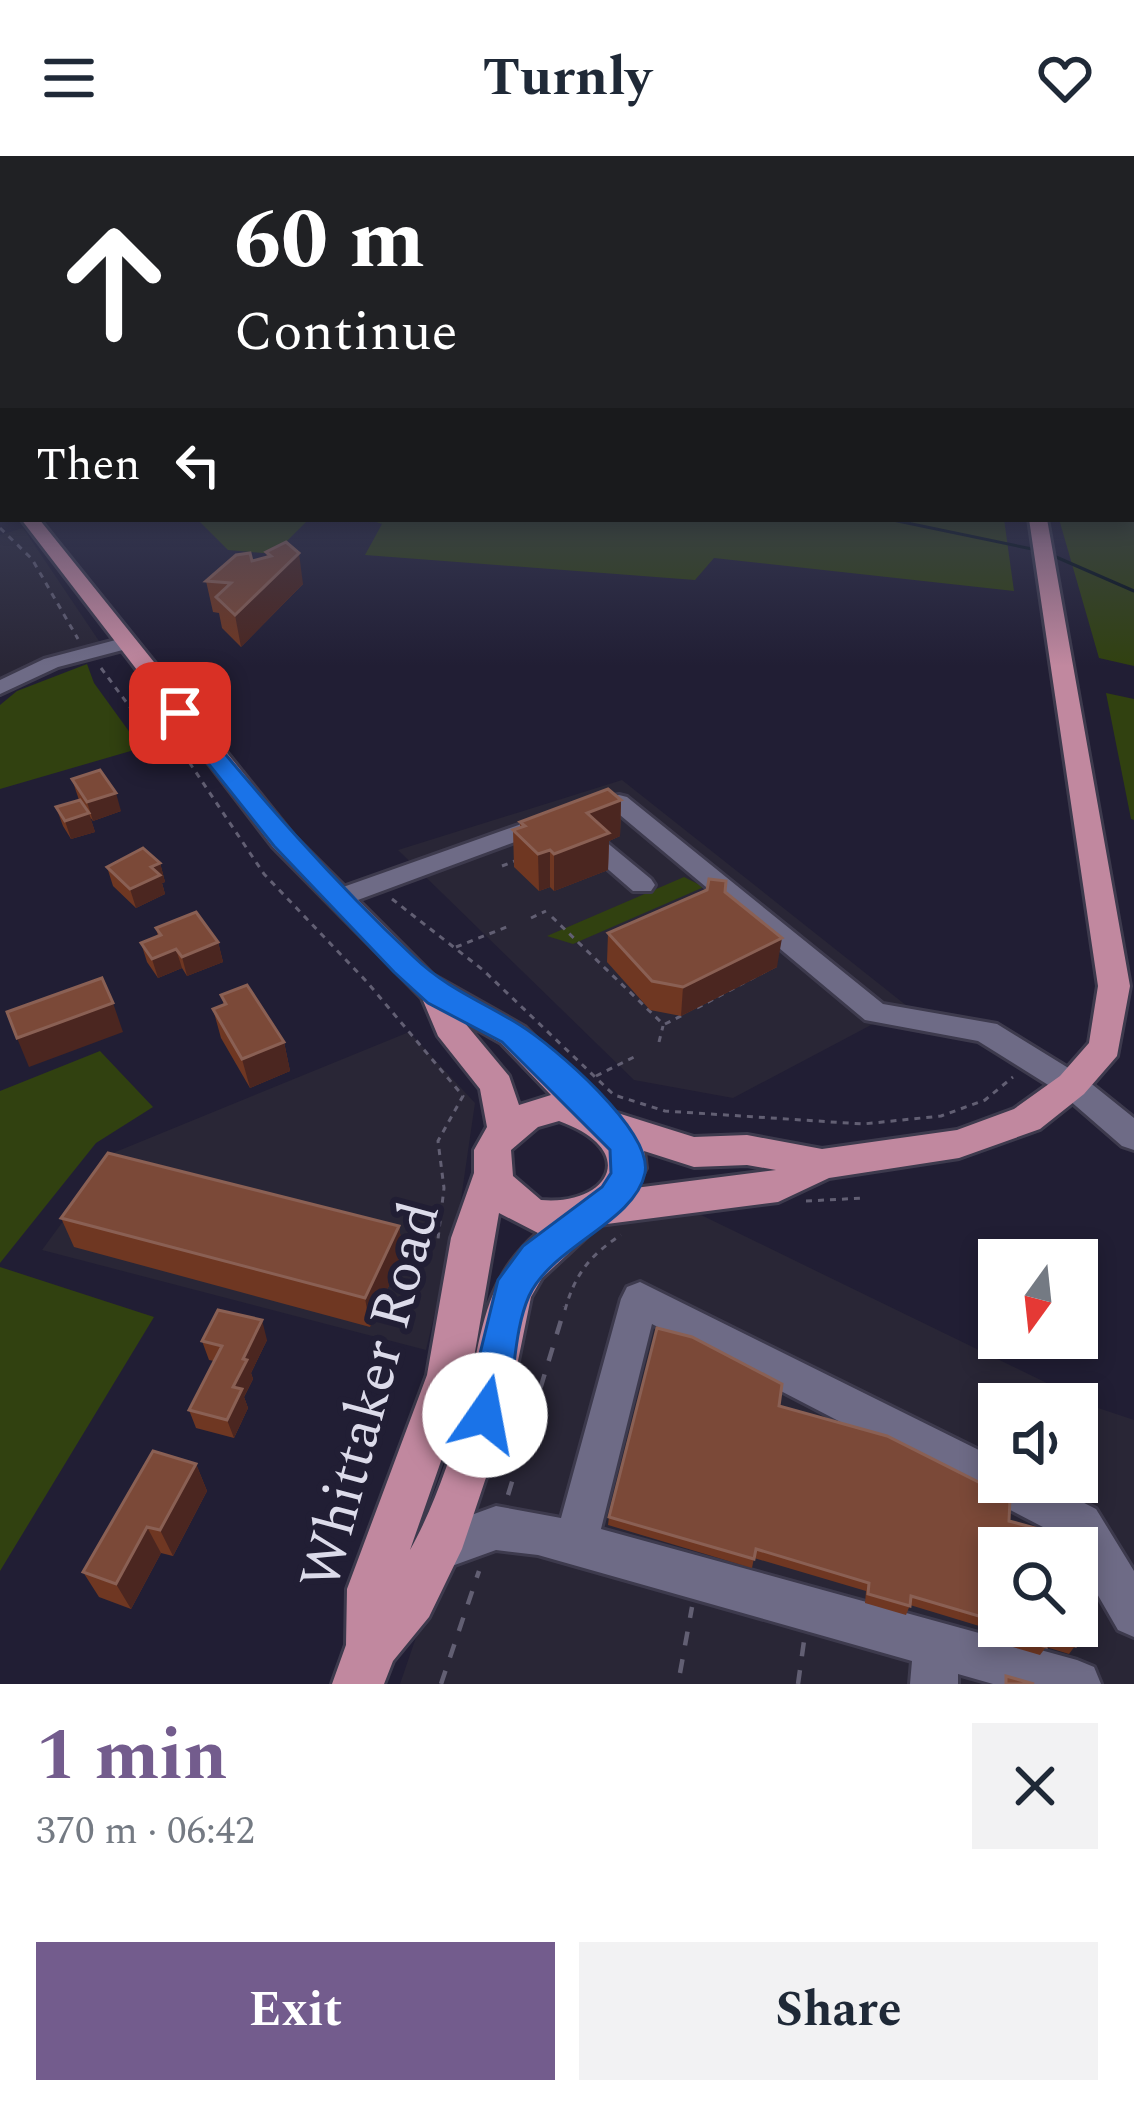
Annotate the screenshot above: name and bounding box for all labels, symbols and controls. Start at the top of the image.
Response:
text: Turnly [482,37,652,119]
icon: menu [36,45,102,111]
icon: heart [1032,45,1098,111]
text: 60 m [234,177,425,305]
icon: ahead [36,204,192,360]
text: Continue [234,292,458,374]
text: Then [36,431,141,500]
icon: left [165,432,231,498]
pin [129,662,231,764]
icon: arrive [147,680,213,746]
street label: Whittaker Road [278,1192,464,1599]
north arrow [978,1239,1098,1359]
map controls [978,1239,1098,1647]
position arrow [422,1352,548,1478]
button: sound [978,1383,1098,1503]
button: search [978,1527,1098,1647]
text: 1 min [36,1702,228,1811]
button: close [972,1723,1098,1849]
text: 370 m · 06:42 [36,1802,255,1861]
button: Exit [36,1942,555,2080]
button: Share [579,1942,1098,2080]

